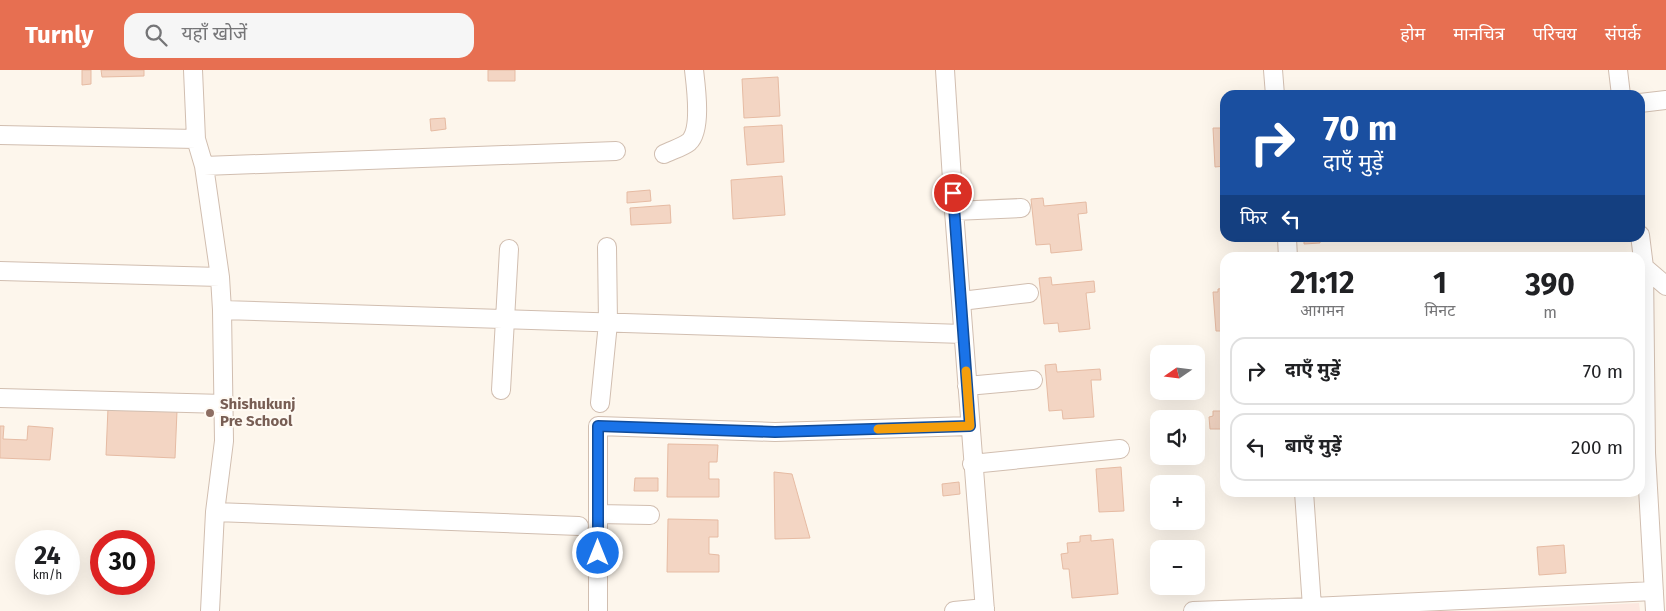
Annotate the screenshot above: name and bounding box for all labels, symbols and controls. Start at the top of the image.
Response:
search box [124,13,474,58]
text: Turnly [25,21,94,49]
icon: search [142,21,170,49]
text: यहाँ खोजें [182,22,247,45]
text: होम [1400,23,1425,45]
text: मानचित्र [1453,23,1505,45]
text: परिचय [1533,23,1577,45]
text: संपर्क [1605,23,1641,45]
text: 70 m [1323,107,1397,149]
icon: right [1240,110,1305,175]
text: दाएँ मुड़ें [1323,149,1383,176]
pin [932,172,974,214]
icon: arrive [939,179,967,207]
icon: left [1277,205,1305,233]
text: फिर [1240,206,1267,229]
text: 21:12 [1290,265,1354,301]
text: 1 [1433,265,1447,301]
text: 390 [1525,267,1575,303]
text: आगमन [1300,301,1344,320]
text: मिनट [1425,301,1455,320]
text: m [1543,303,1557,322]
north arrow [1150,345,1205,400]
map controls [1150,345,1205,595]
icon: right [1242,357,1270,385]
text: दाएँ मुड़ें [1285,358,1341,381]
text: 70 m [1583,360,1623,383]
place label: Shishukunj Pre School [220,395,296,430]
marker: Shishukunj Pre School [204,407,216,419]
button: sound [1150,410,1205,465]
icon: left [1242,433,1270,461]
text: बाएँ मुड़ें [1285,434,1342,457]
text: 200 m [1571,436,1623,459]
button: + [1150,475,1205,530]
position arrow [571,526,623,578]
speed limit sign: 30 [90,530,155,595]
button: − [1150,540,1205,595]
text: 24 [34,541,61,571]
text: km/h [33,568,62,582]

